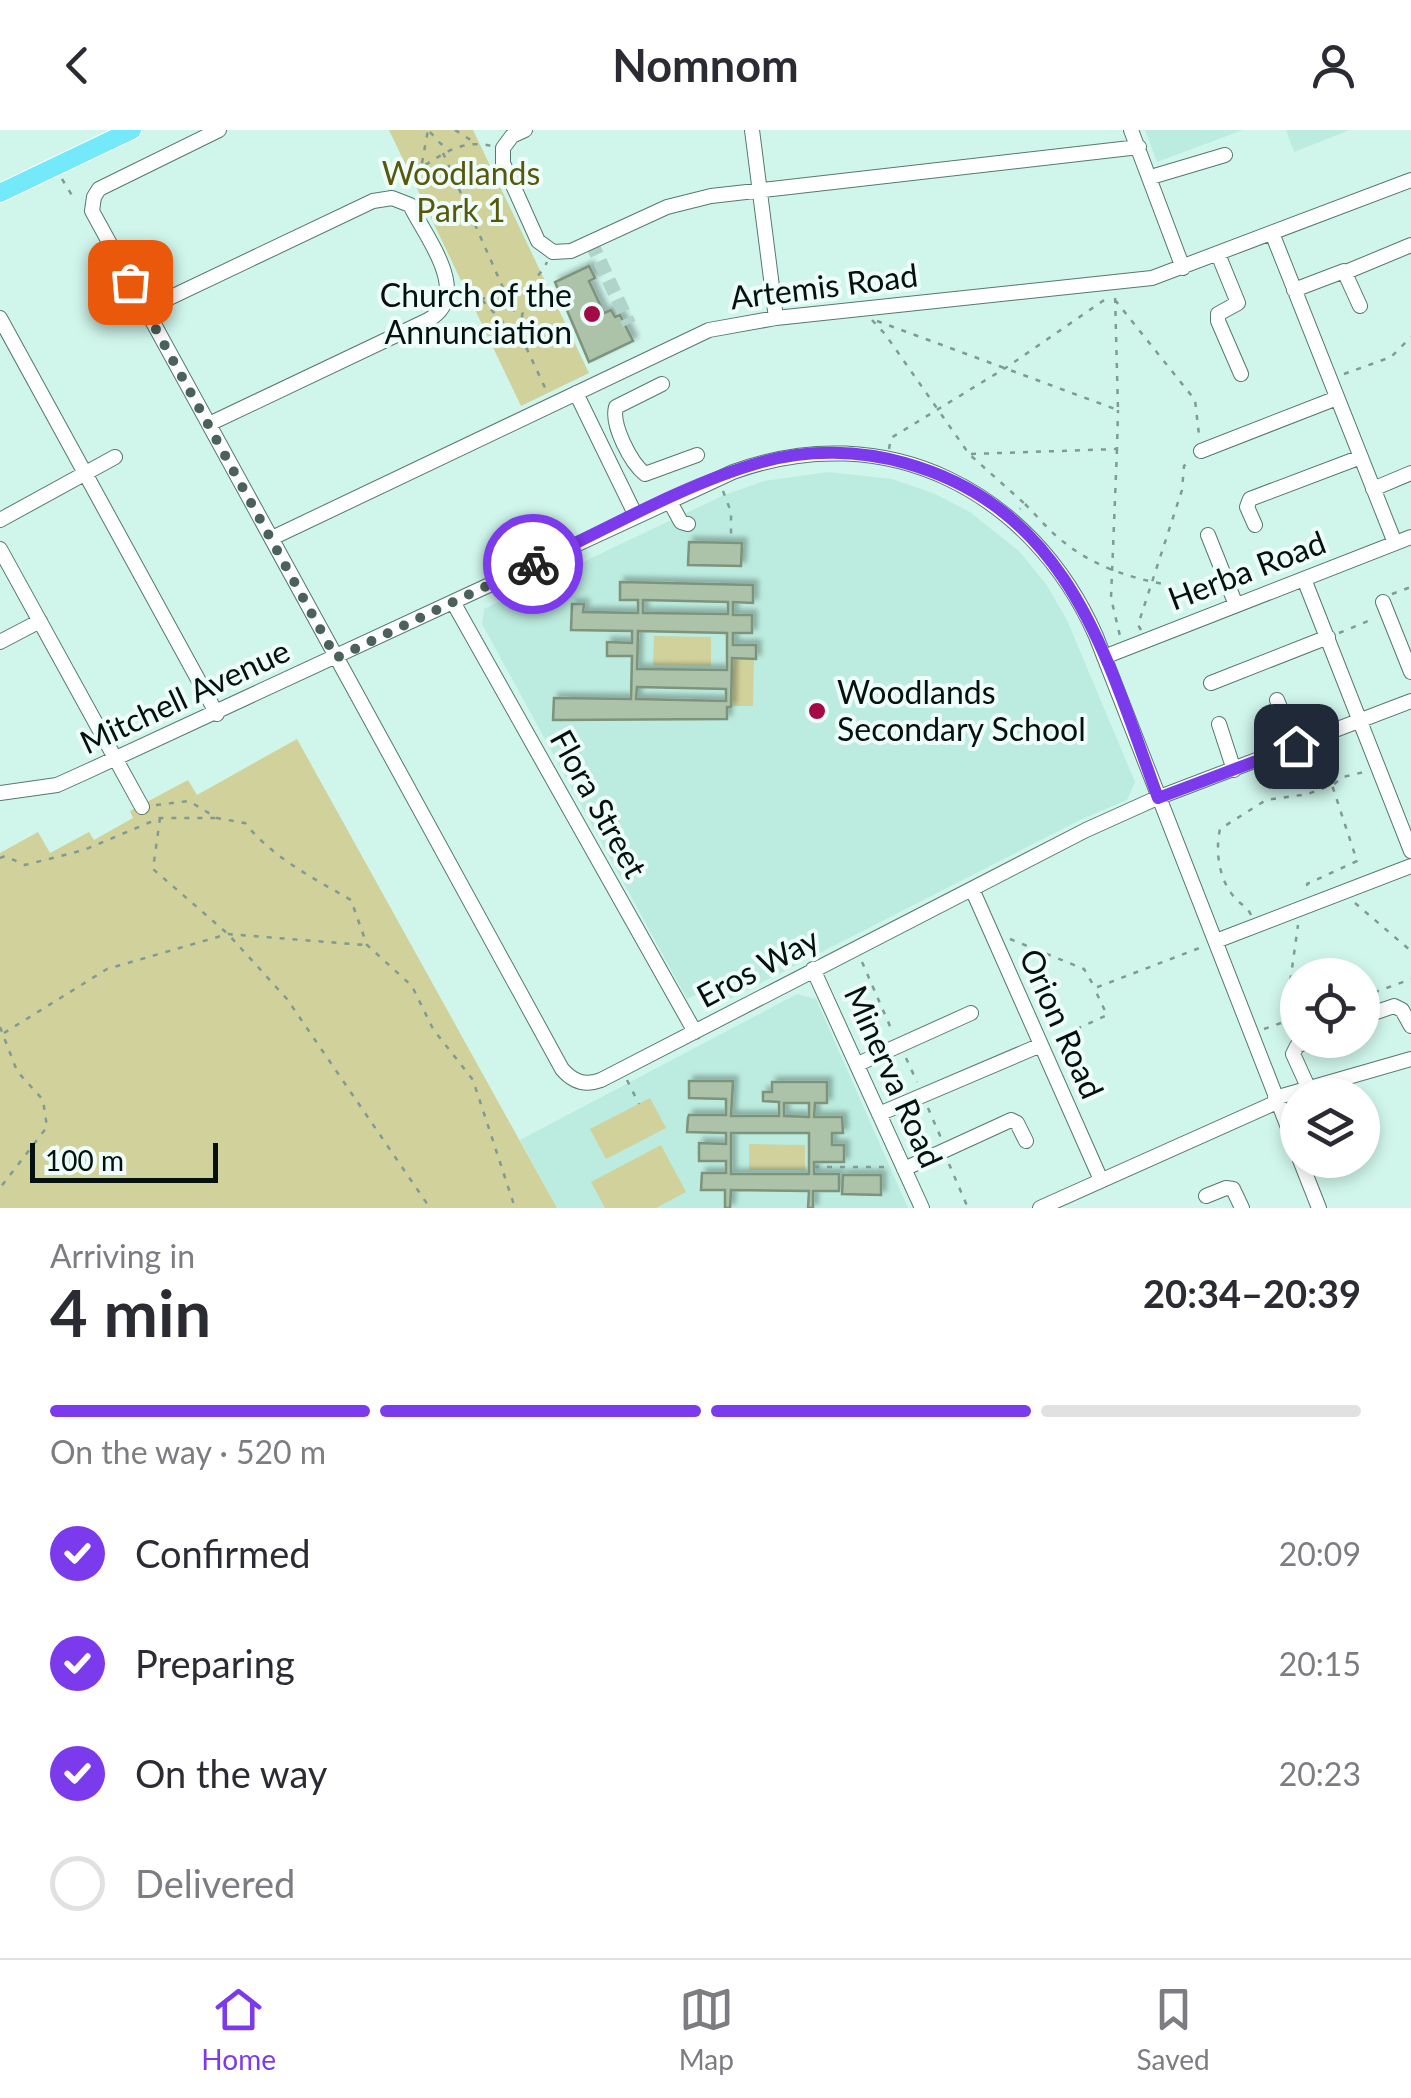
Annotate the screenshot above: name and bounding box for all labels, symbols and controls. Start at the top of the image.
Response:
icon: back [50,38,105,93]
text: Nomnom [612,38,799,92]
icon: person [1306,38,1361,93]
park label: Woodlands Park 1 [382,153,540,229]
pin [88,240,173,325]
icon: bag [103,255,158,310]
street label: Artemis Road [728,255,920,316]
place label: Church of the Annunciation [380,275,572,351]
marker: Church of the Annunciation [581,303,603,325]
courier [483,514,583,614]
street label: Herba Road [1162,522,1331,617]
icon: bike [506,537,561,592]
street label: Mitchell Avenue [73,630,295,761]
place label: Woodlands Secondary School [837,672,1086,748]
marker: Woodlands Secondary School [806,700,828,722]
pin [1254,704,1339,789]
icon: home [1269,719,1324,774]
street label: Flora Street [543,722,656,885]
street label: Eros Way [690,918,825,1015]
street label: Orion Road [1012,942,1113,1104]
map controls [1280,958,1380,1178]
button: locate [1280,958,1380,1058]
street label: Minerva Road [837,979,952,1173]
button: layers [1280,1078,1380,1178]
scale bar [30,1138,218,1182]
text: 100 m [45,1143,124,1177]
text: Arriving in [50,1236,195,1275]
text: 20:34–20:39 [1143,1270,1361,1316]
text: 4 min [50,1273,211,1351]
text: On the way · 520 m [50,1432,326,1471]
icon: check [50,1526,105,1581]
text: Confirmed [135,1530,311,1576]
text: 20:09 [1279,1534,1361,1573]
icon: check [50,1636,105,1691]
text: Preparing [135,1640,295,1686]
text: 20:15 [1279,1644,1361,1683]
icon: check [50,1746,105,1801]
text: On the way [135,1750,327,1796]
text: 20:23 [1279,1754,1361,1793]
text: Delivered [135,1860,295,1906]
tab: Home [201,1982,276,2076]
tab: Map [679,1982,734,2076]
tab: Saved [1137,1982,1210,2076]

